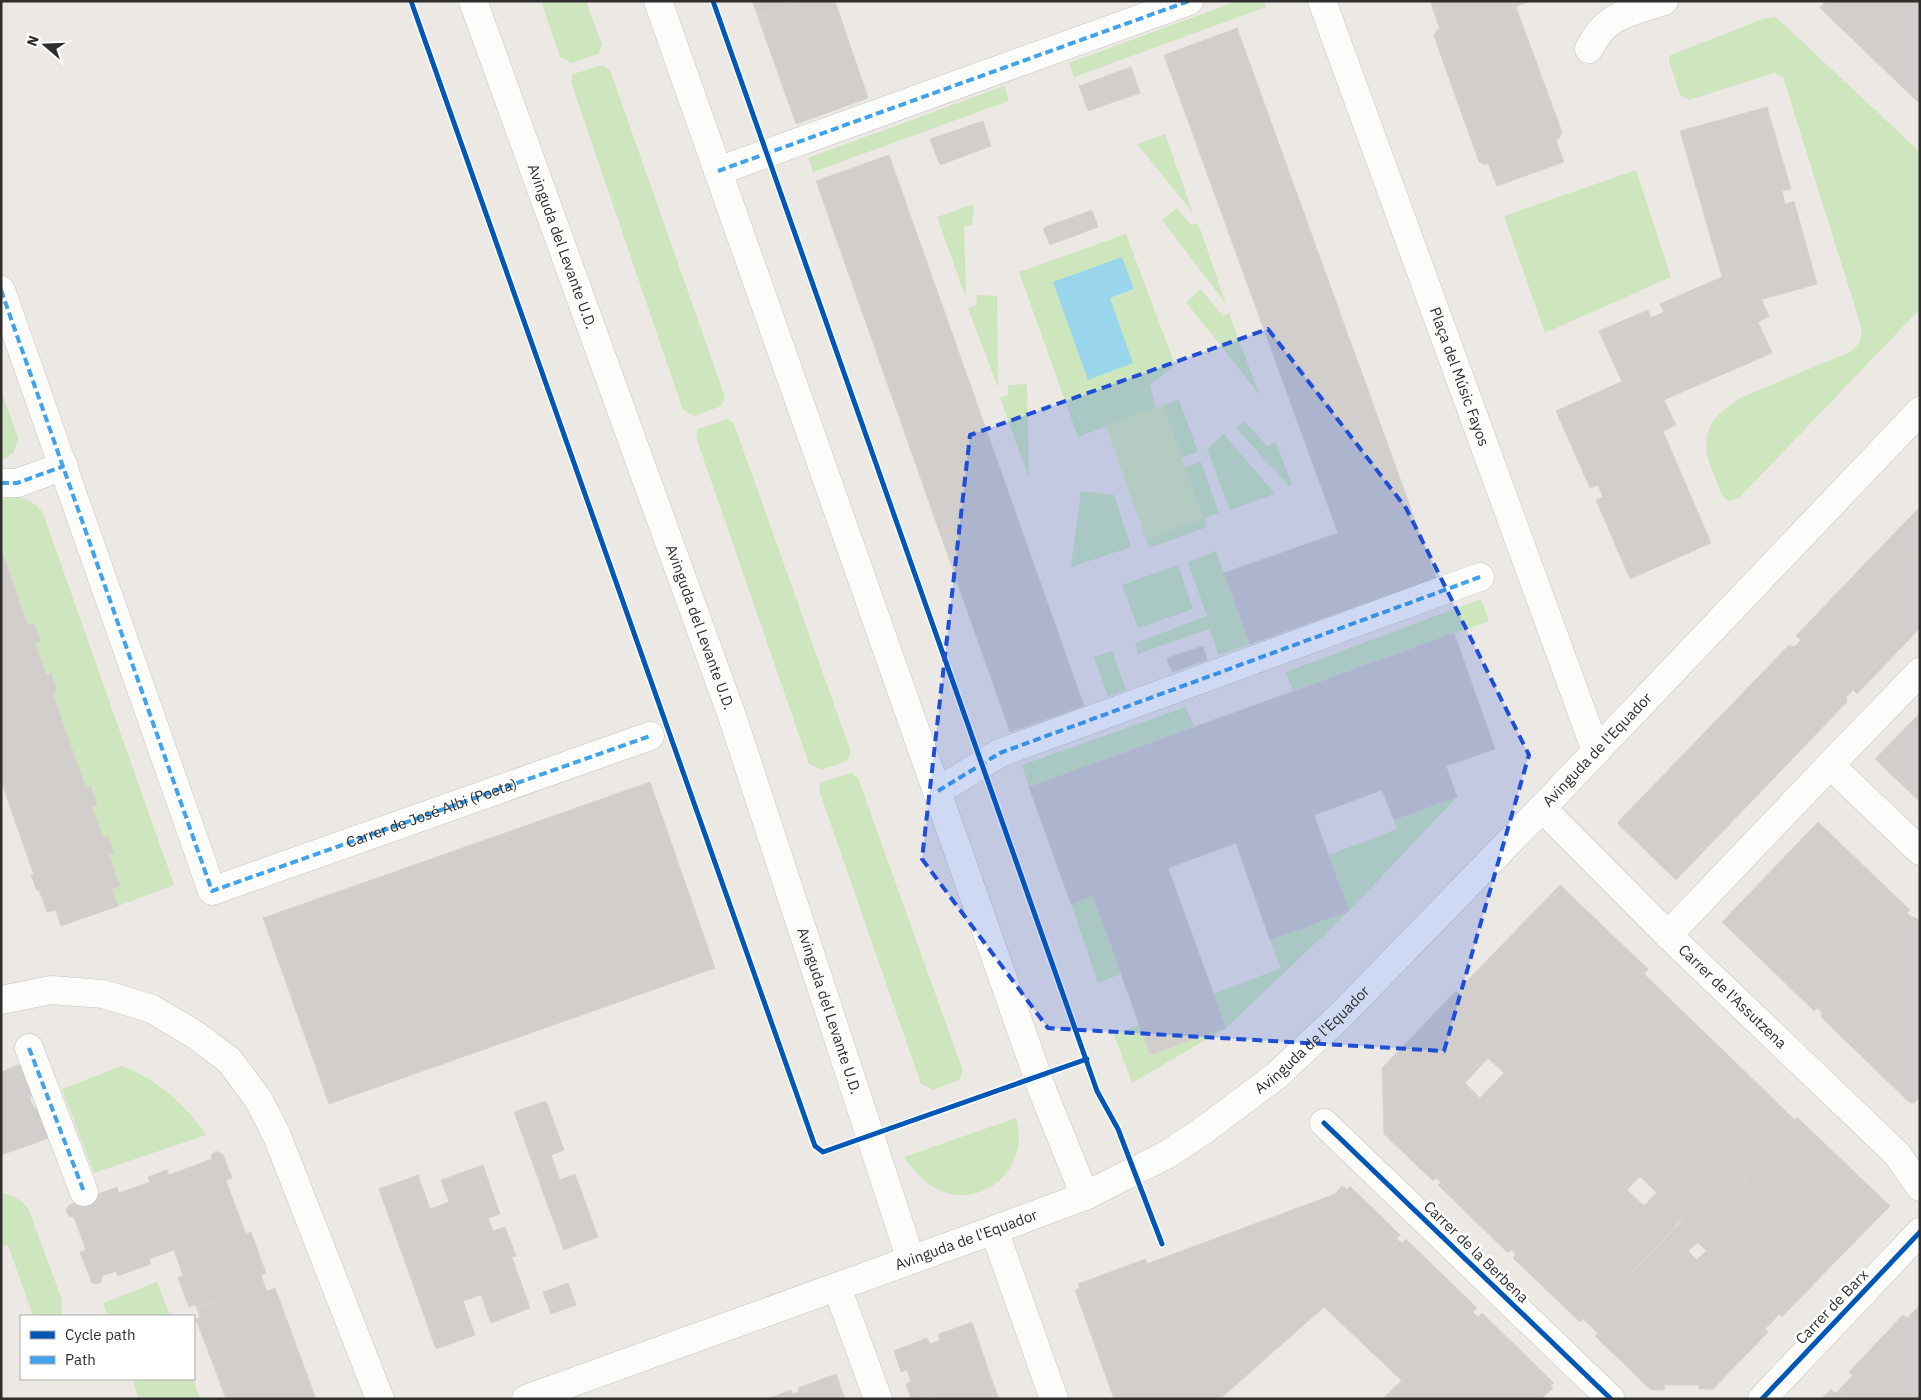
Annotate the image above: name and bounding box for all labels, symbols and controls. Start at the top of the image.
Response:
north arrow [20,20,70,70]
text: N [23,33,43,48]
street label: Avinguda del Levante U.D. [524,161,601,331]
street label: Plaça del Músic Fayos [1426,304,1494,449]
street label: Avinguda del Levante U.D. [662,542,739,712]
street label: Avinguda de l'Equador [1538,688,1656,811]
street label: Carrer de José Albi (Poeta) [344,774,519,852]
street label: Avinguda del Levante U.D. [793,925,866,1097]
street label: Carrer de l'Assutzena [1675,940,1791,1052]
street label: Avinguda de l'Equador [1251,981,1374,1098]
street label: Carrer de la Berbena [1420,1197,1533,1307]
street label: Avinguda de l'Equador [892,1204,1040,1274]
street label: Carrer de Barx [1791,1265,1872,1348]
legend [20,1315,195,1380]
text: Cycle path [65,1325,136,1344]
text: Path [65,1350,96,1369]

